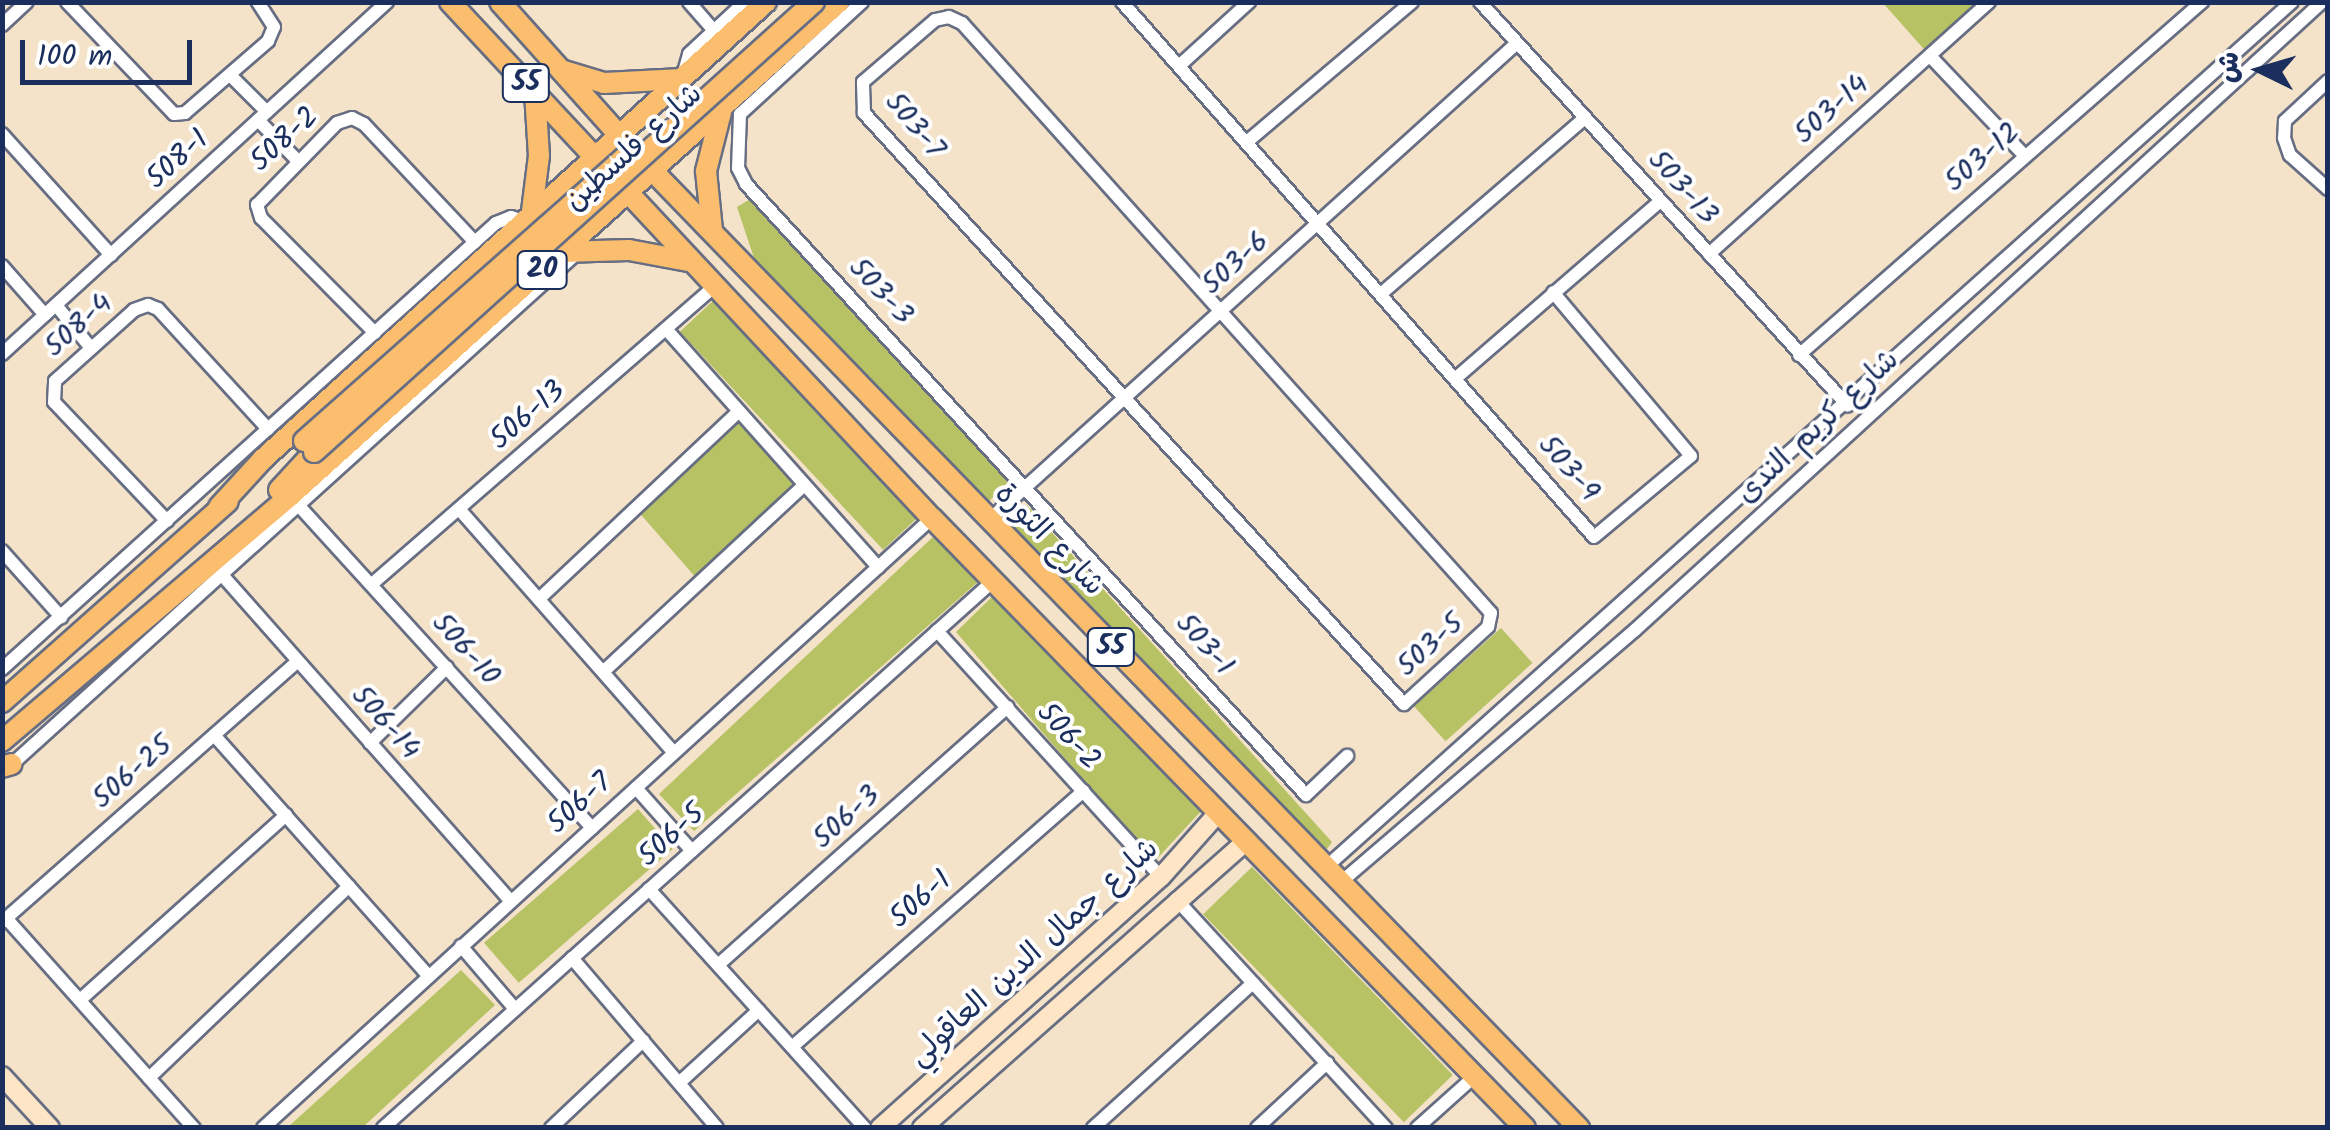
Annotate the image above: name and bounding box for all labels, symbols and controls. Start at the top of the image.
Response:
scale bar [25,20,198,82]
north arrow [2210,20,2310,120]
text: 100 m [37,33,112,81]
text: ش [2206,50,2253,85]
road number: 55 [501,60,551,106]
street label: 503-14 [1787,67,1877,153]
street label: شارع فلسطين [558,77,710,219]
street label: 503-7 [876,85,952,167]
street label: 508-2 [243,100,327,180]
street label: 503-12 [1938,115,2028,201]
street label: 508-1 [139,122,217,198]
street label: 503-13 [1639,143,1725,233]
street label: 503-6 [1195,224,1277,304]
road number: 20 [514,247,570,293]
street label: 503-3 [840,251,920,333]
street label: 508-4 [37,286,121,366]
street label: شارع كريم الندى [1729,343,1907,511]
street label: 506-13 [483,374,573,458]
street label: 503-9 [1529,428,1607,510]
street label: شارع الثورة [987,476,1111,604]
street label: 506-10 [423,606,507,694]
street label: 503-1 [1167,606,1241,684]
street label: 503-5 [1390,606,1472,686]
road number: 55 [1086,624,1136,670]
street label: 506-14 [342,678,428,768]
street label: 506-2 [1028,696,1108,778]
street label: 506-25 [85,728,181,818]
street label: 506-7 [540,765,620,843]
street label: 506-3 [806,778,888,858]
street label: 506-5 [631,797,713,875]
street label: شارع جمال الدين العاقولي [902,831,1166,1075]
street label: 506-1 [882,863,960,937]

